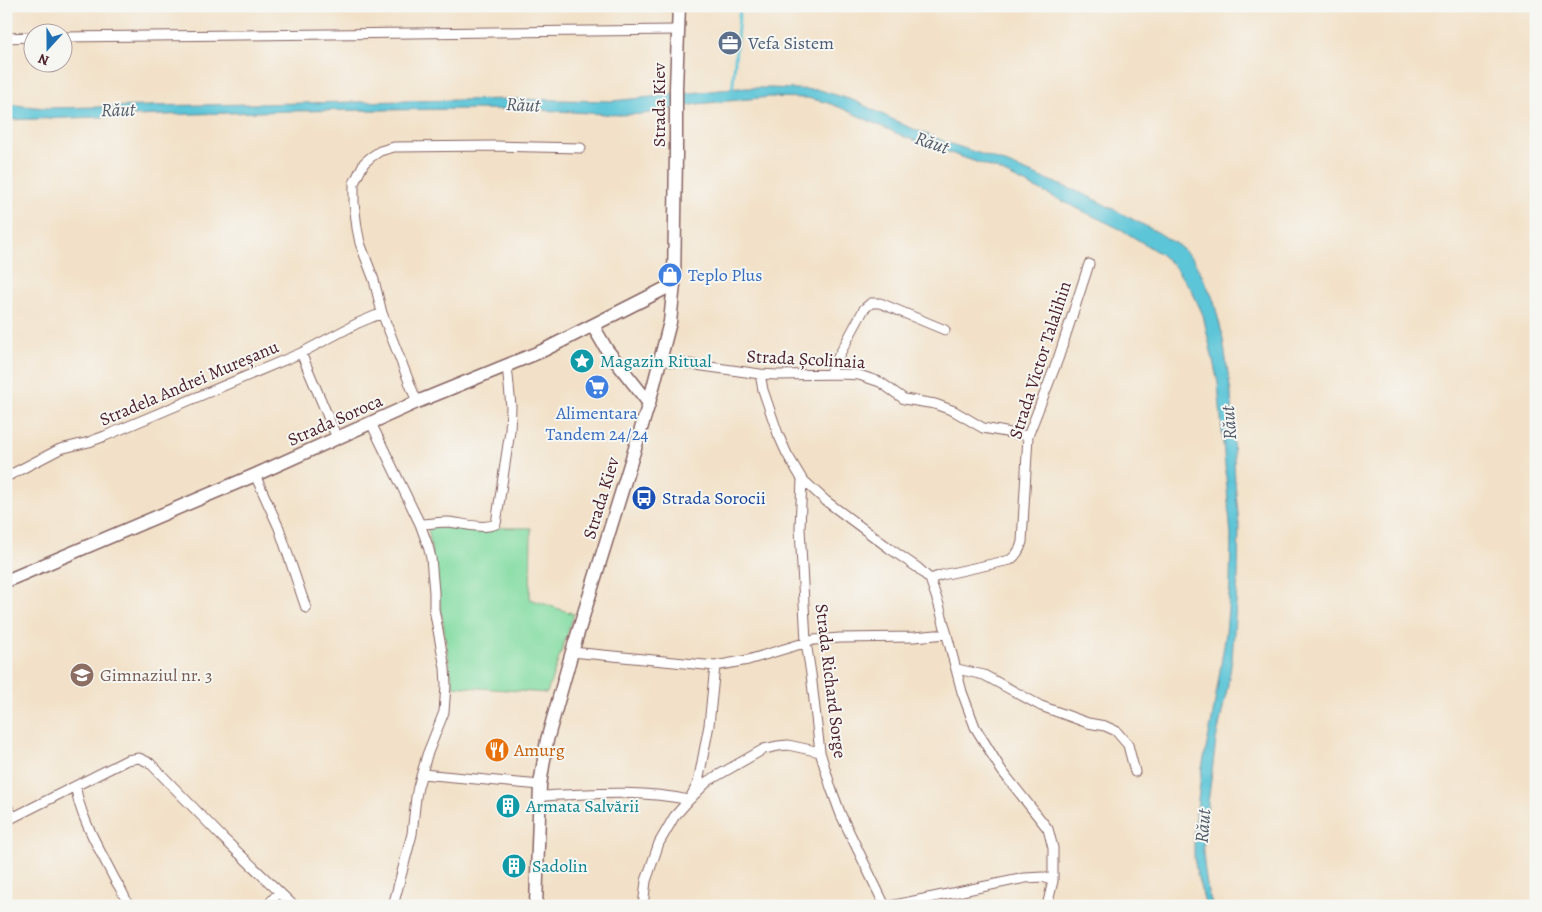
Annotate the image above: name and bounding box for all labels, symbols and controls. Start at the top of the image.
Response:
north arrow [22,22,72,72]
office icon: Vefa Sistem [717,30,743,56]
place label: Vefa Sistem [747,31,834,55]
text: N [35,49,52,70]
street label: Strada Kiev [647,62,671,147]
water label: Răut [505,91,542,119]
water label: Răut [101,97,137,123]
water label: Răut [911,125,953,161]
shop icon: Teplo Plus [657,262,683,288]
place label: Teplo Plus [688,263,763,287]
street label: Strada Victor Talalihin [1003,278,1077,442]
street label: Stradela Andrei Mureșanu [96,334,282,432]
street label: Strada Școlinaia [746,344,867,374]
place icon: Magazin Ritual [569,348,595,374]
place label: Magazin Ritual [600,349,712,373]
supermarket icon: Alimentara Tandem 24/24 [584,374,610,400]
street label: Strada Soroca [284,388,387,452]
place label: Alimentara Tandem 24/24 [546,401,648,446]
water label: Răut [1215,403,1243,441]
street label: Strada Kiev [577,453,625,542]
bus stop icon: Strada Sorocii [631,485,657,511]
place label: Strada Sorocii [662,486,766,510]
street label: Strada Richard Sorge [810,602,852,760]
school or university icon: Gimnaziul nr. 3 [69,662,95,688]
place label: Gimnaziul nr. 3 [100,663,213,687]
restaurant icon: Amurg [484,737,510,763]
place label: Amurg [513,738,565,762]
building icon: Armata Salvării [495,793,521,819]
place label: Armata Salvării [525,794,639,818]
water label: Răut [1189,806,1218,844]
building icon: Sadolin [501,853,527,879]
place label: Sadolin [532,854,588,878]

